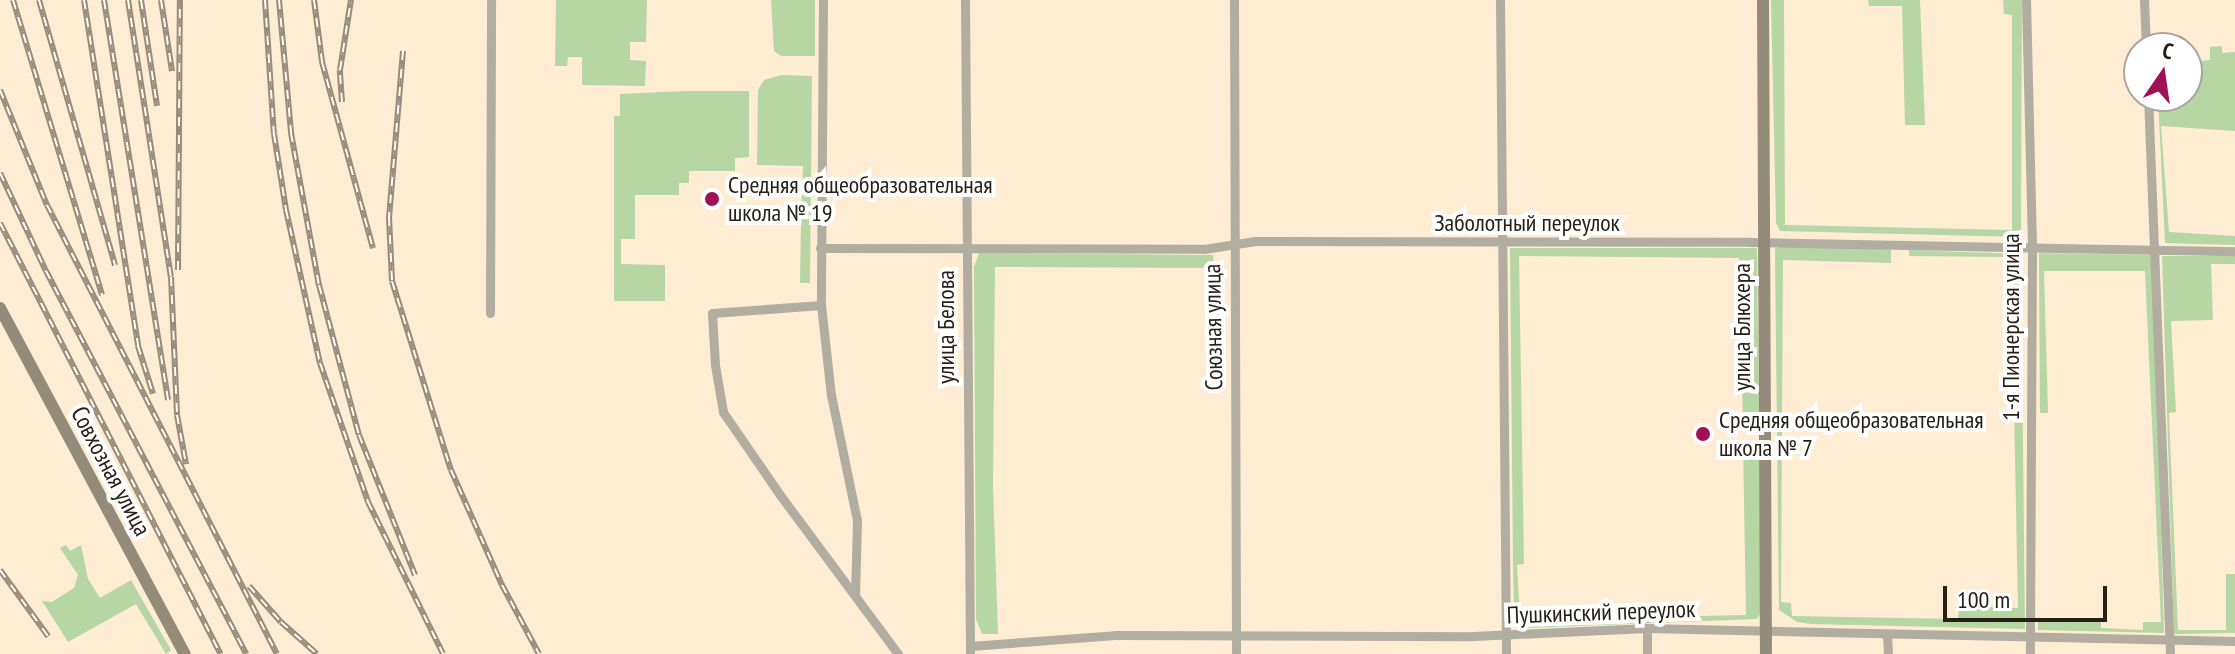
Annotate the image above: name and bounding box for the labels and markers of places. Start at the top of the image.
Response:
place label: Средняя общеобразовательная школа № 19 [728,171,993,227]
marker: Средняя общеобразовательная школа № 19 [703,190,721,208]
place label: Средняя общеобразовательная школа № 7 [1719,406,1984,462]
marker: Средняя общеобразовательная школа № 7 [1694,425,1712,443]

